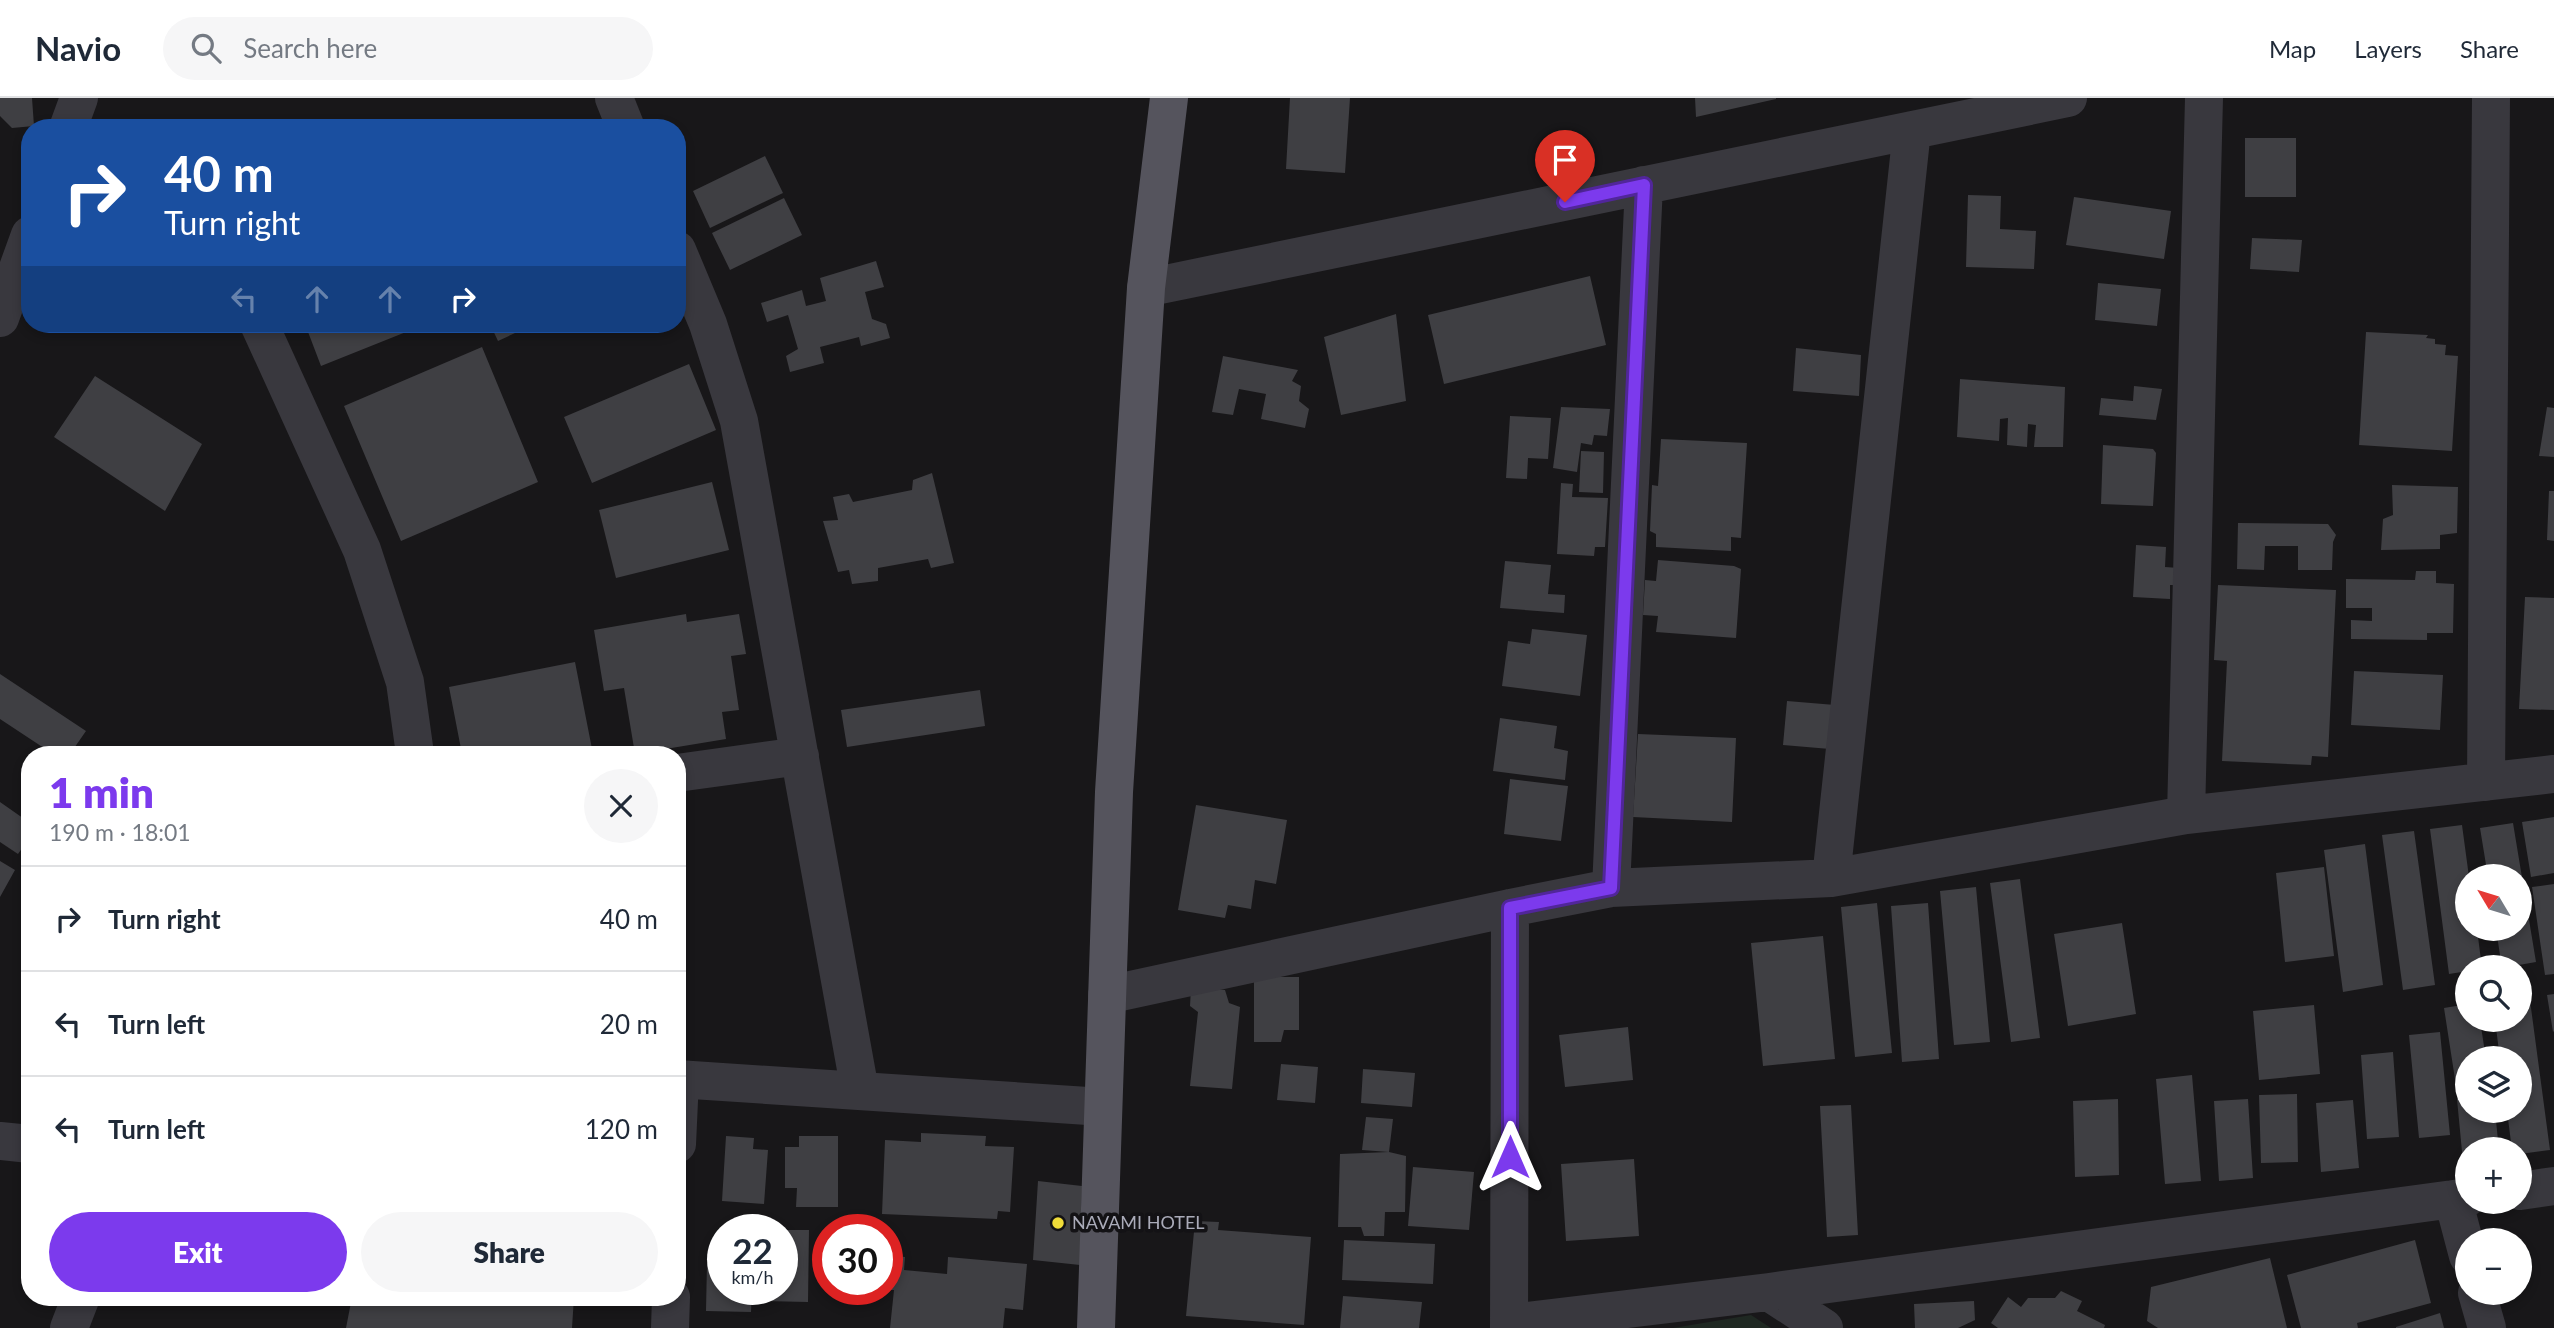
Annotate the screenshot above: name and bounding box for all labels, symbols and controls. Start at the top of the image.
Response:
search box [163,17,653,80]
text: Navio [35,28,121,68]
icon: search [187,29,225,67]
text: Search here [243,32,377,64]
text: Map [2269,34,2316,63]
text: Layers [2354,34,2422,63]
text: Share [2460,34,2519,63]
pin [1535,130,1595,202]
icon: arrive [1546,141,1584,179]
text: 40 m [164,144,274,202]
icon: right [49,147,140,238]
text: Turn right [164,203,300,242]
icon: left [225,280,263,318]
icon: ahead [298,280,336,318]
icon: ahead [371,280,409,318]
icon: right [444,280,482,318]
text: 1 min [49,767,154,817]
button: close [584,769,658,843]
text: 190 m · 18:01 [49,818,191,846]
north arrow [2455,864,2532,942]
map controls [2455,864,2532,1305]
icon: right [49,900,87,938]
text: Turn right [108,903,221,935]
text: 40 m [600,903,658,935]
button: search [2455,955,2532,1032]
icon: left [49,1005,87,1043]
text: Turn left [108,1008,205,1040]
text: 20 m [600,1008,658,1040]
button: layers [2455,1046,2532,1123]
icon: left [49,1110,87,1148]
text: Turn left [108,1113,205,1145]
text: 120 m [585,1113,658,1145]
position arrow [1473,1120,1547,1194]
button: + [2455,1137,2532,1214]
place label: NAVAMI HOTEL [1072,1211,1205,1233]
button: Exit [49,1212,347,1292]
button: Share [361,1212,658,1292]
speed limit sign: 30 [812,1214,903,1305]
marker: NAVAMI HOTEL [1050,1215,1066,1231]
button: − [2455,1228,2532,1305]
text: 22 [732,1229,773,1271]
text: km/h [731,1266,774,1288]

